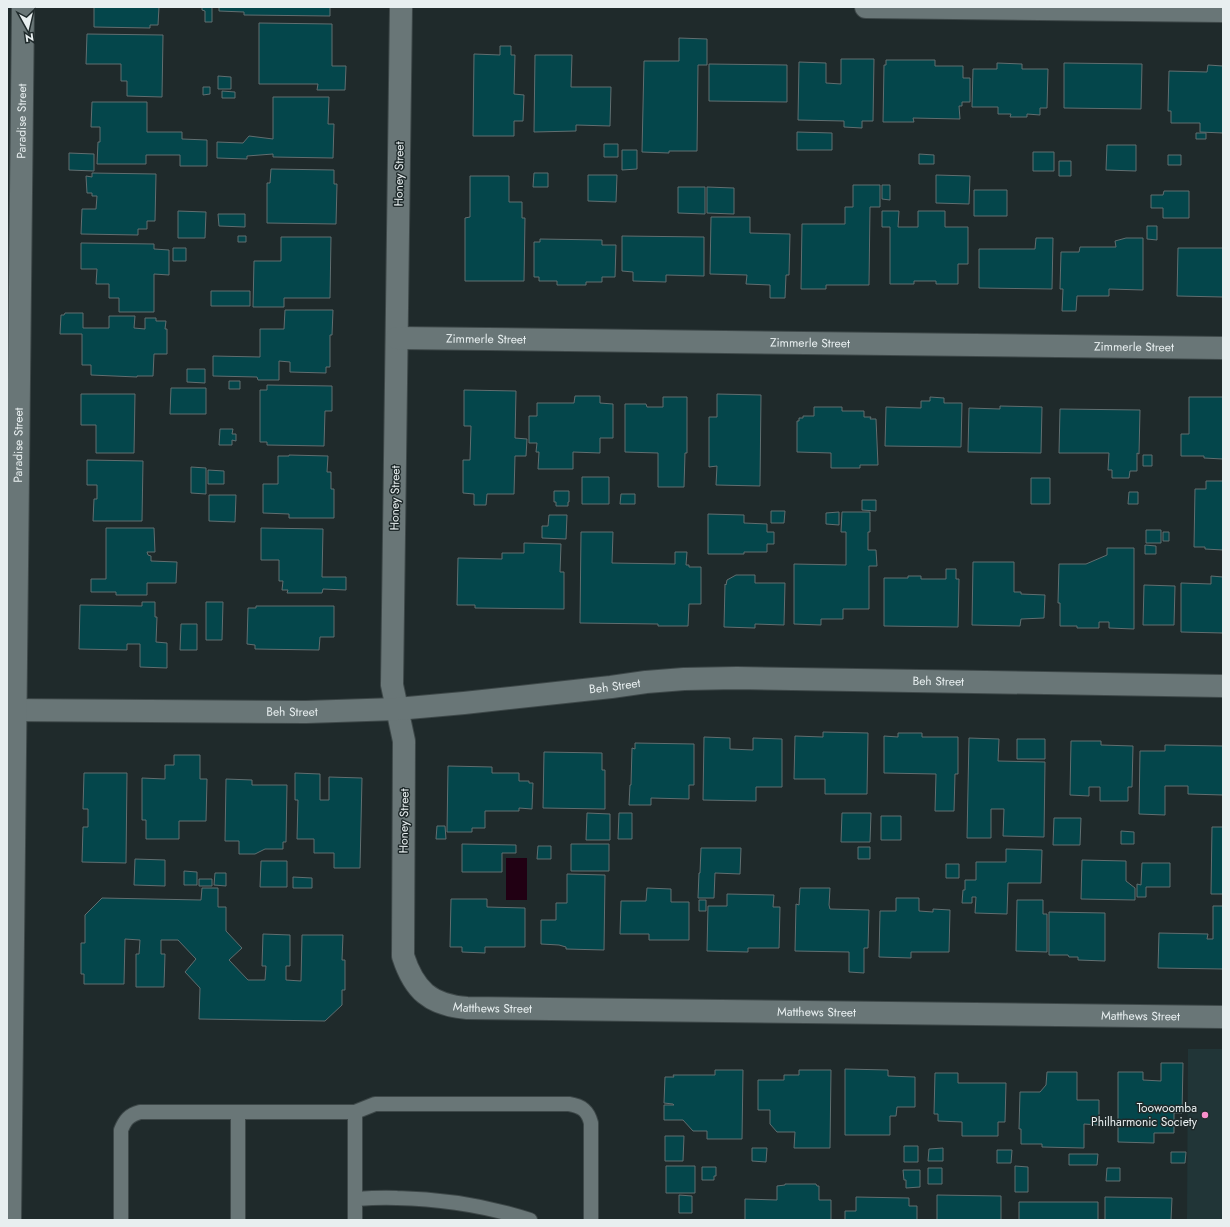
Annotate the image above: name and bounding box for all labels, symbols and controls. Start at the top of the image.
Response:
north arrow [8,8,48,48]
text: N [24,29,35,46]
street label: Paradise Street [12,83,31,159]
street label: Honey Street [389,141,409,207]
street label: Zimmerle Street [446,330,526,349]
street label: Zimmerle Street [770,334,850,352]
street label: Zimmerle Street [1094,337,1174,356]
street label: Paradise Street [9,407,28,483]
street label: Honey Street [385,465,405,531]
street label: Beh Street [912,672,964,691]
street label: Beh Street [588,674,642,698]
street label: Beh Street [266,703,318,721]
street label: Honey Street [394,788,414,854]
street label: Matthews Street [452,997,532,1018]
street label: Matthews Street [777,1003,856,1022]
street label: Matthews Street [1101,1007,1180,1025]
place label: Toowoomba Philharmonic Society [1091,1099,1198,1131]
marker: Toowoomba Philharmonic Society [1200,1110,1210,1120]

